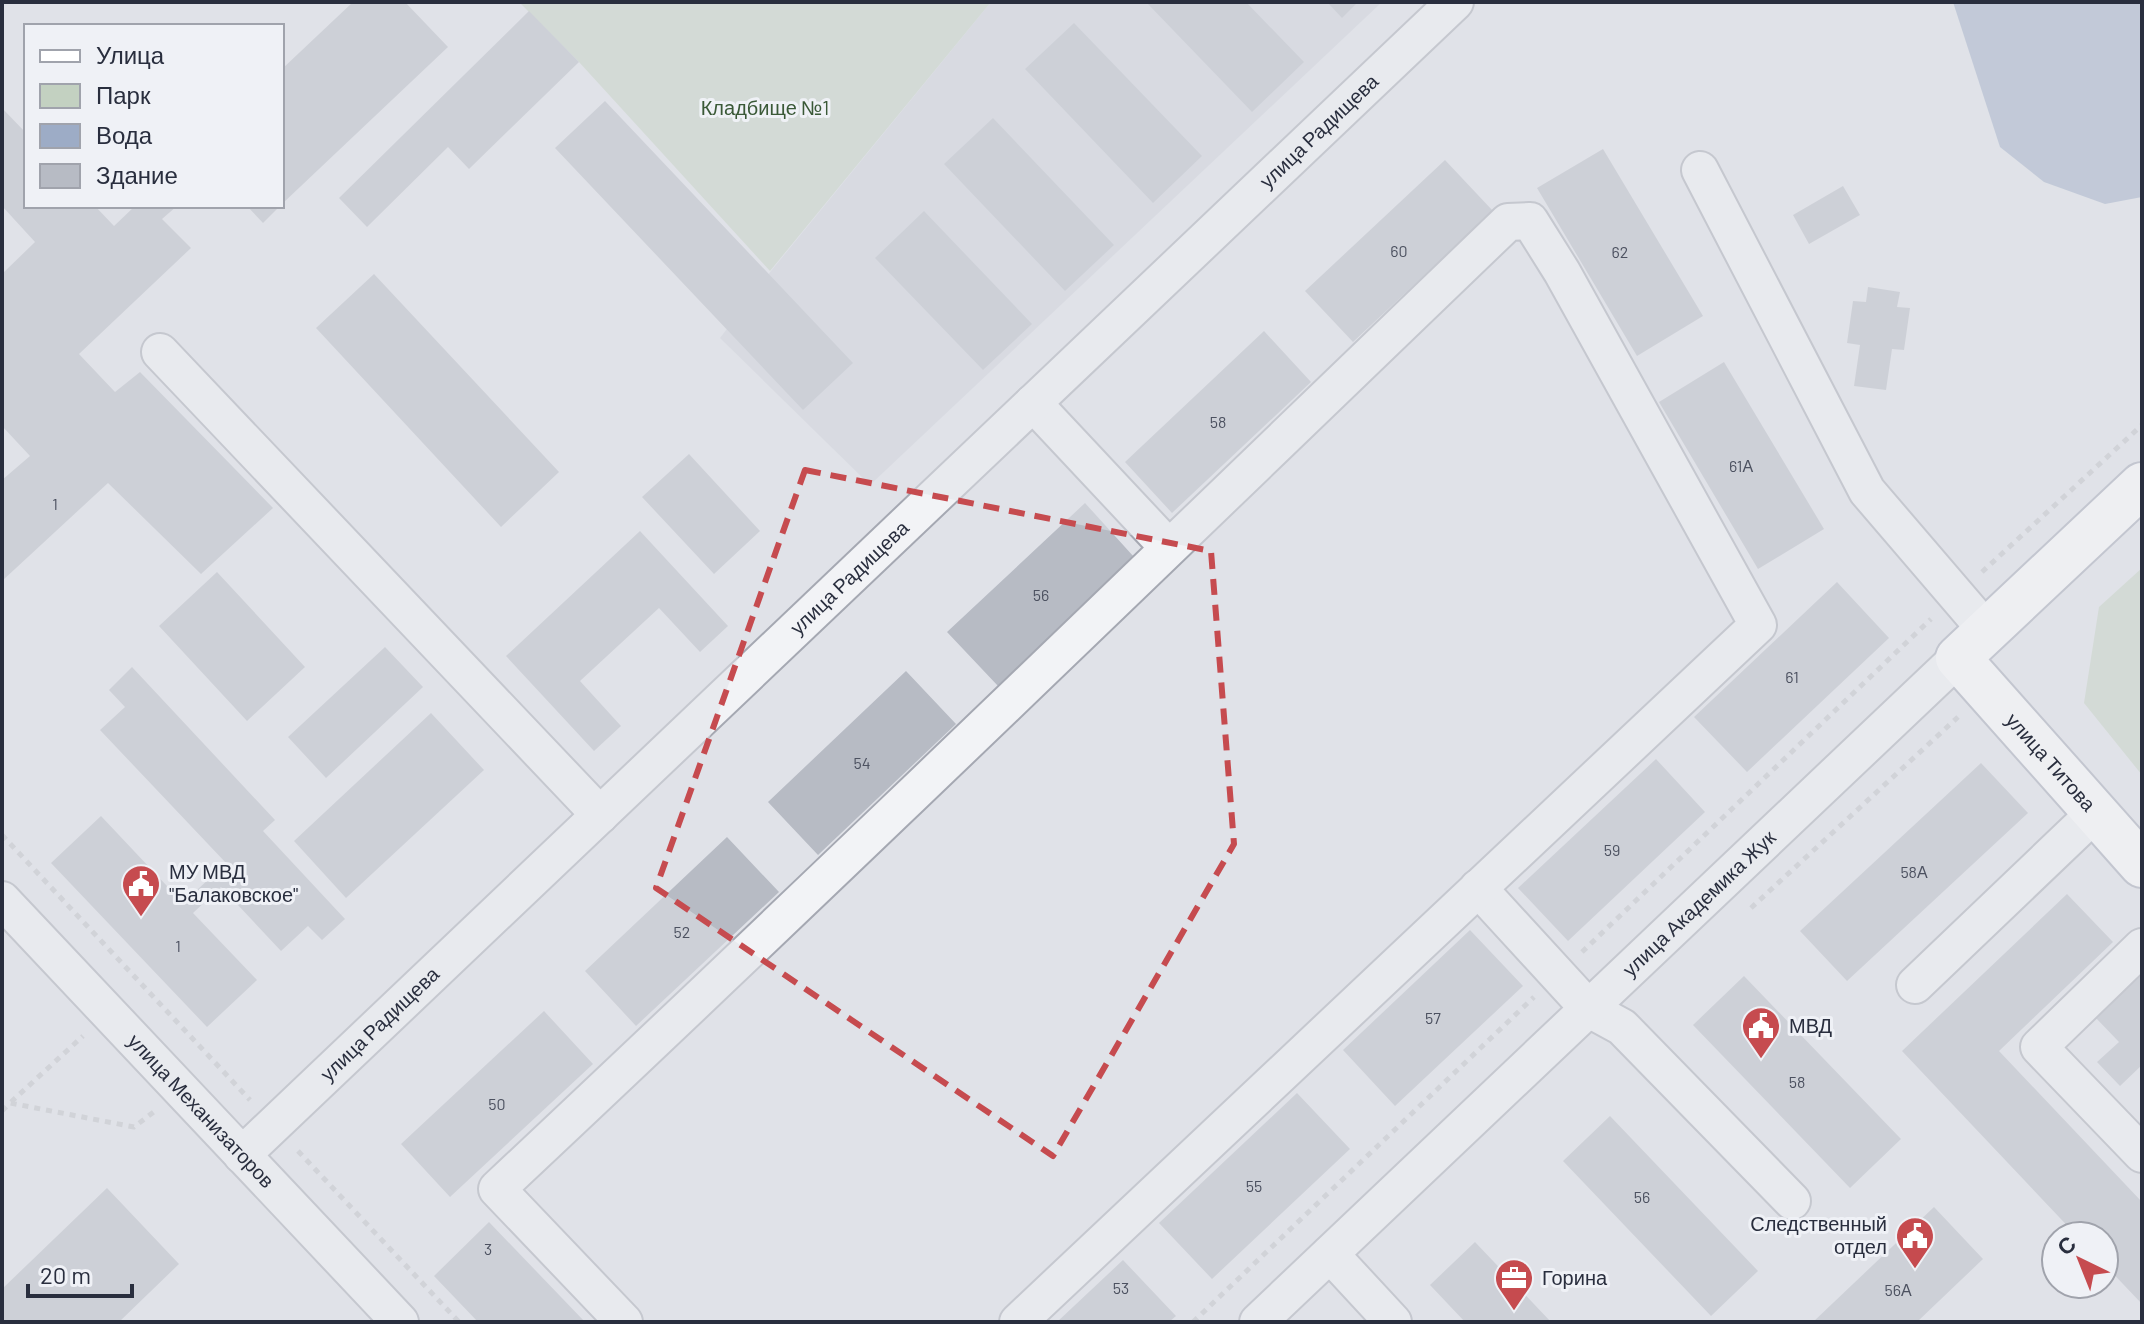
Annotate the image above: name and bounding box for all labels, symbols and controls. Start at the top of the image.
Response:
legend [24,24,284,208]
text: Улица [96,40,165,69]
street label: улица Радищева [1254,68,1383,192]
text: Парк [96,80,151,109]
park label: Кладбище №1 [701,95,829,119]
text: Вода [96,120,153,149]
text: Здание [96,160,178,189]
house number: 60 [1390,241,1408,260]
house number: 62 [1612,242,1628,261]
house number: 58 [1210,412,1226,431]
house number: 61А [1729,456,1753,475]
house number: 1 [52,494,58,513]
street label: улица Радищева [784,514,914,639]
house number: 56 [1033,585,1049,604]
house number: 61 [1785,667,1799,686]
street label: улица Титова [2002,708,2102,816]
house number: 54 [853,753,871,772]
street label: улица Академика Жук [1617,825,1780,981]
house number: 59 [1604,840,1620,859]
place label: МУ МВД "Балаковское" [169,859,298,906]
house number: 58А [1900,862,1928,881]
public building icon: МУ МВД "Балаковское" [120,863,162,918]
house number: 52 [674,922,690,941]
house number: 1 [175,936,181,955]
street label: улица Радищева [315,961,444,1085]
public building icon: МВД [1740,1005,1782,1060]
house number: 57 [1425,1008,1441,1027]
place label: МВД [1789,1013,1833,1037]
street label: улица Механизаторов [124,1028,280,1192]
house number: 58 [1789,1072,1805,1091]
house number: 50 [488,1094,506,1113]
house number: 55 [1246,1176,1262,1195]
house number: 56 [1634,1187,1650,1206]
place label: Следственный отдел [1750,1211,1887,1258]
public building icon: Следственный отдел [1894,1215,1936,1270]
north arrow [2040,1220,2120,1300]
text: С [2051,1230,2080,1260]
house number: 3 [484,1239,492,1258]
scale bar [28,1248,132,1298]
office icon: Горина [1493,1257,1535,1312]
text: 20 m [40,1260,91,1289]
place label: Горина [1542,1265,1608,1289]
house number: 53 [1113,1278,1129,1297]
house number: 56А [1884,1280,1912,1299]

